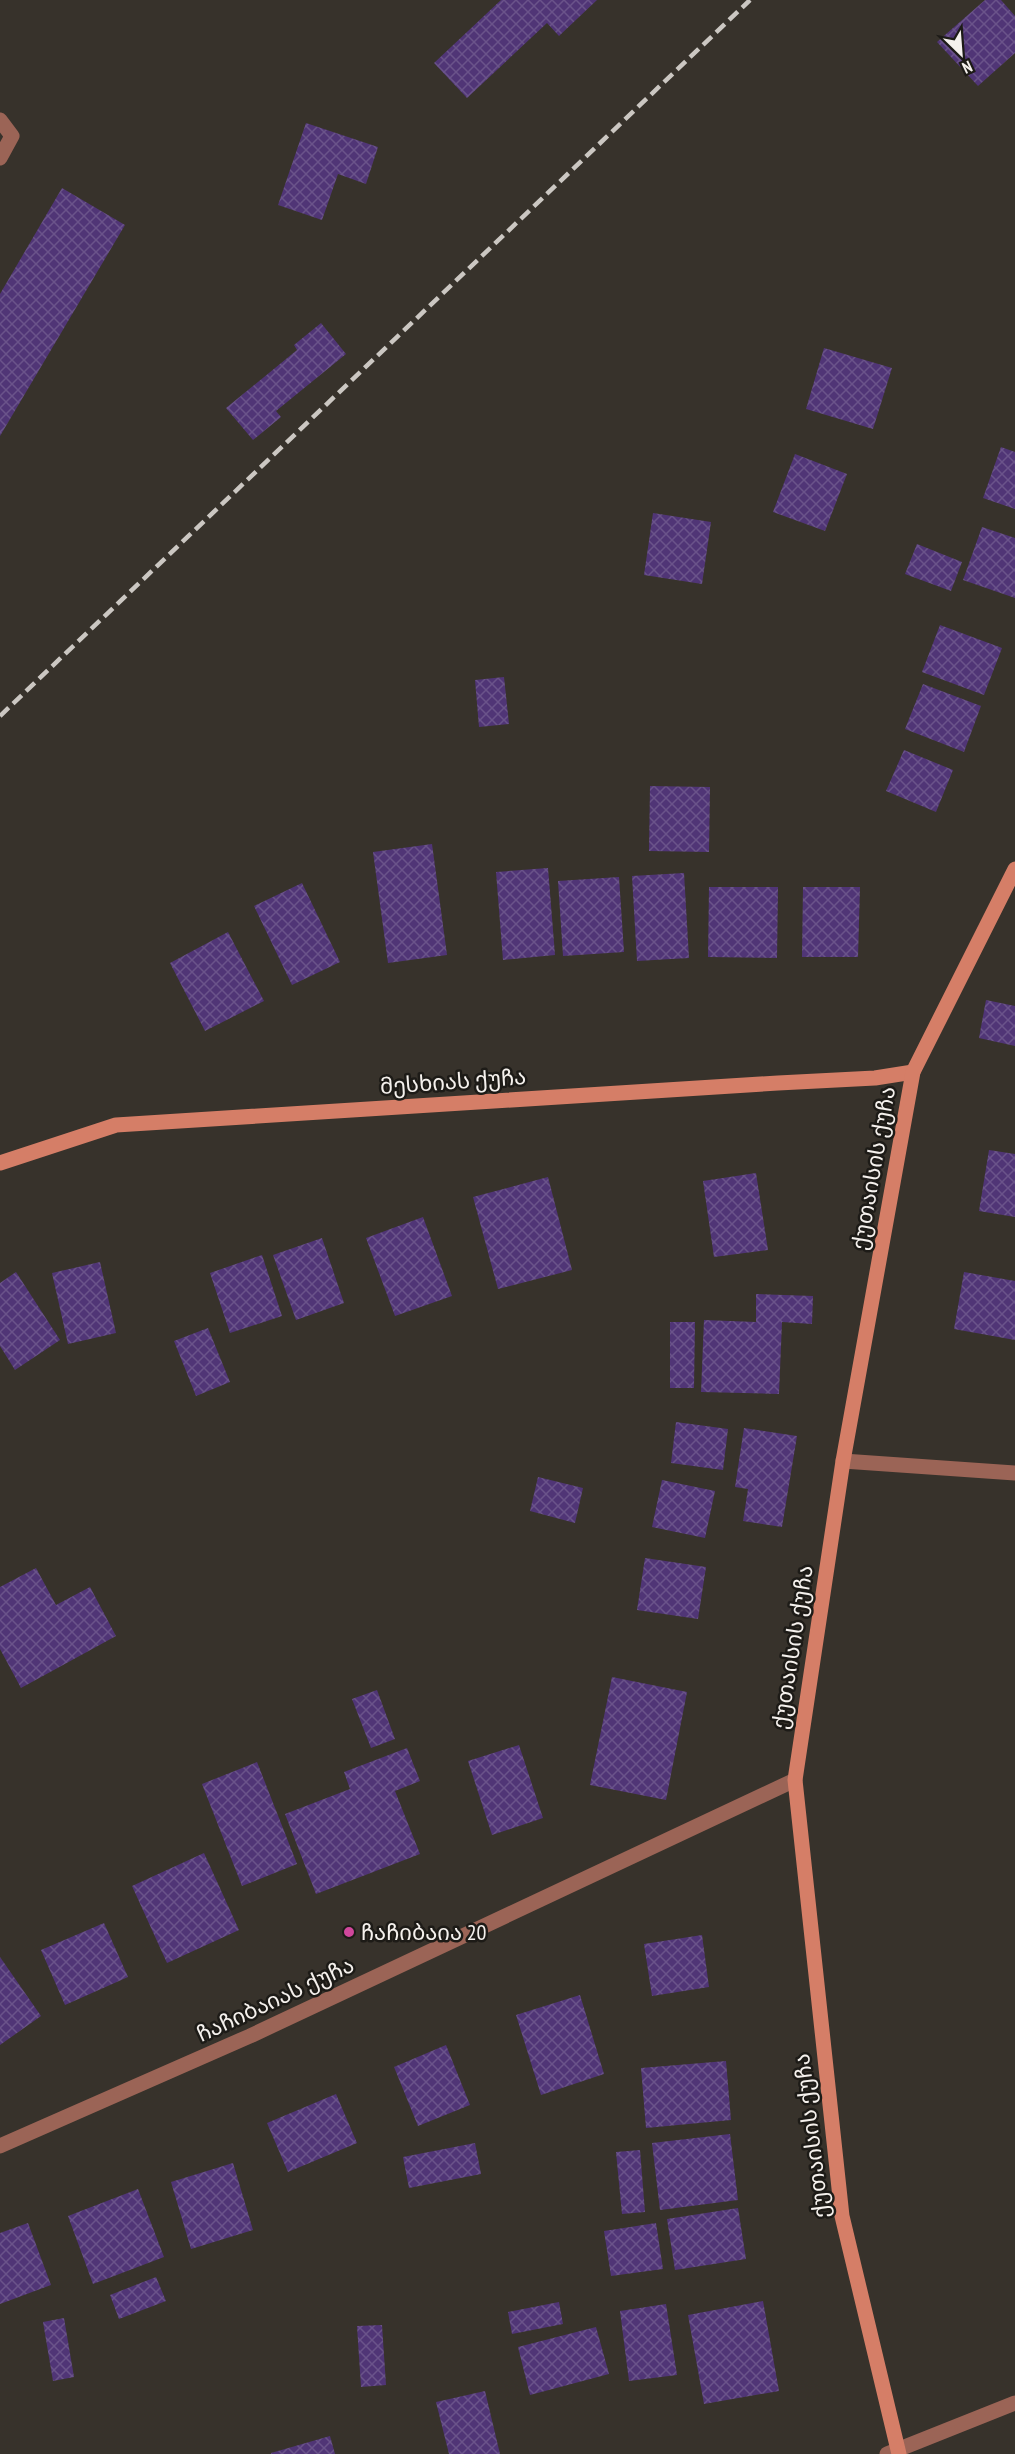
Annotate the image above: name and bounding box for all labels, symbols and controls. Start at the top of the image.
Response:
north arrow [931,24,991,84]
text: N [959,57,975,78]
street label: მესხიას ქუჩა [379,1062,527,1100]
street label: ქუთაისის ქუჩა [845,1084,901,1252]
street label: ქუთაისის ქუჩა [765,1563,819,1731]
place label: ჩაჩიბაია 20 [361,1918,487,1946]
marker: ჩაჩიბაია 20 [342,1925,356,1939]
street label: ჩაჩიბაიას ქუჩა [192,1950,358,2048]
street label: ქუთაისის ქუჩა [787,2052,835,2220]

